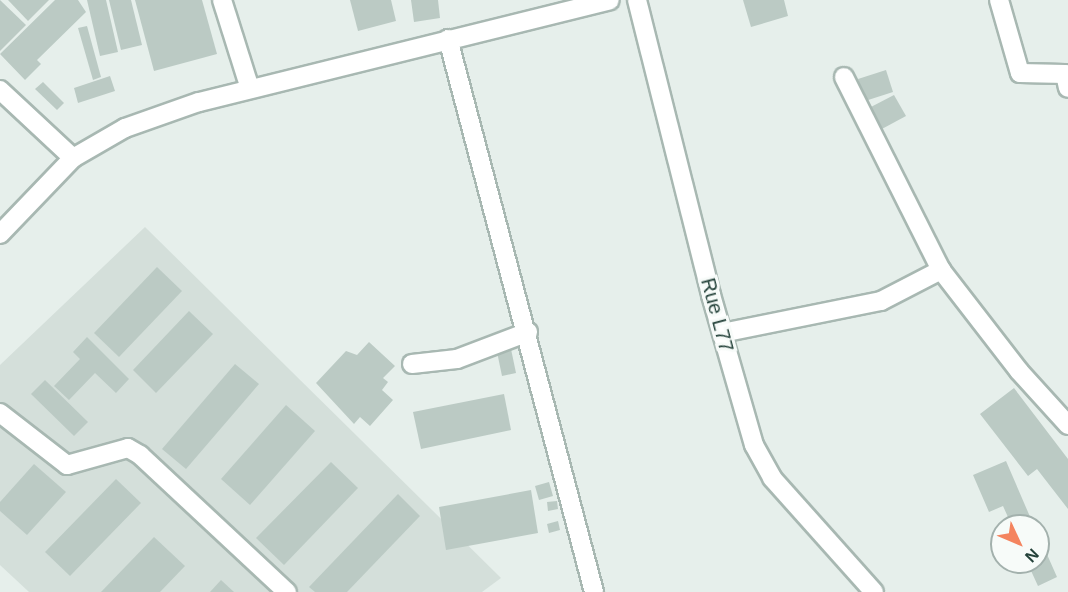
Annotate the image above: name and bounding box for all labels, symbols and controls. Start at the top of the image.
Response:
street label: Rue L77 [696,275,738,355]
north arrow [990,514,1050,574]
text: N [1022,545,1042,566]

